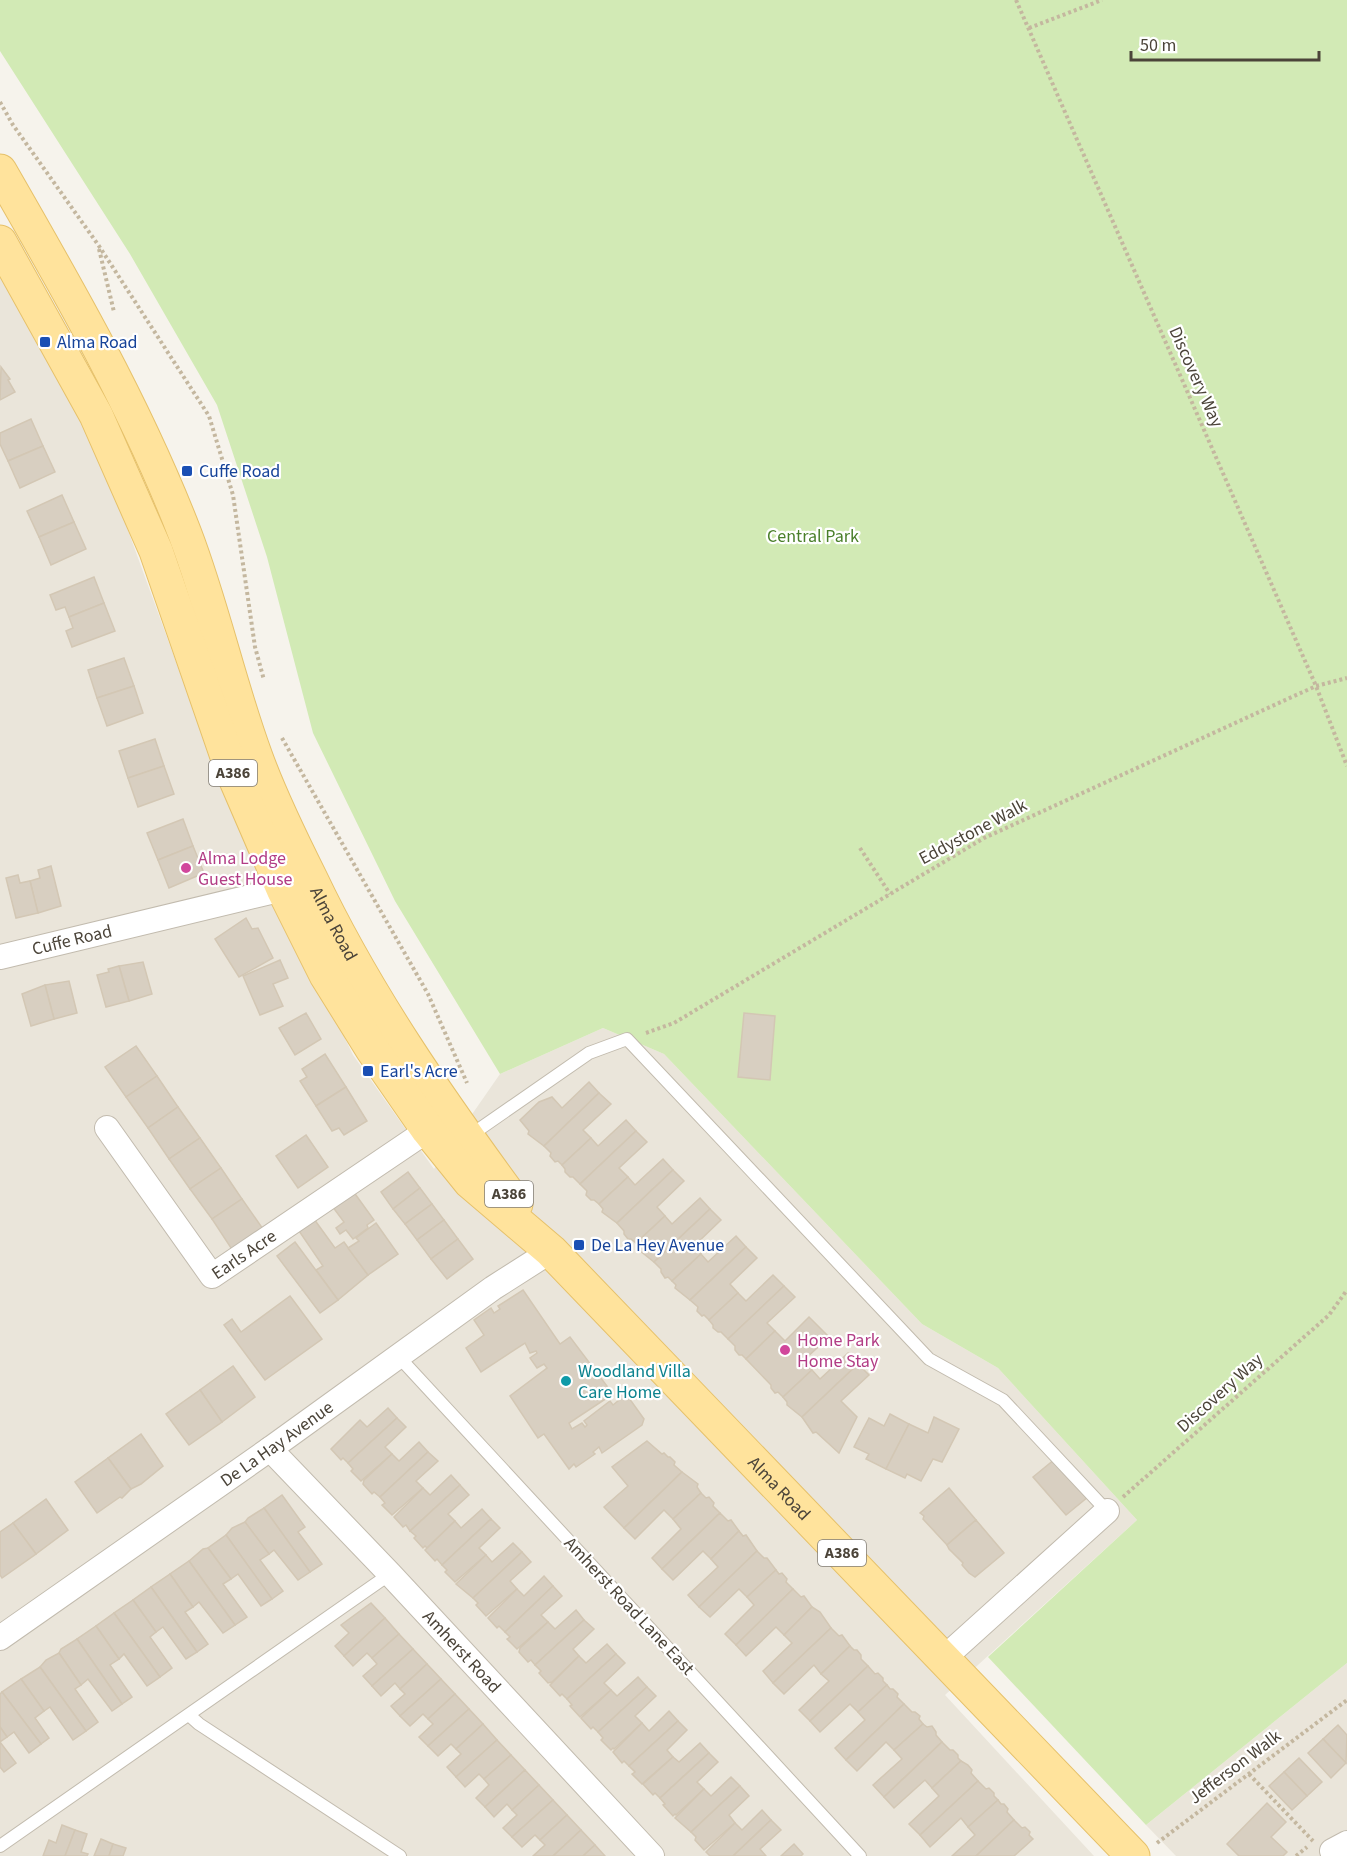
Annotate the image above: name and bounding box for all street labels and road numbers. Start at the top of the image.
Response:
street label: Discovery Way [1163,323,1230,432]
road number: A386 [209,760,257,786]
street label: Eddystone Walk [914,793,1032,871]
street label: Alma Road [304,882,364,965]
street label: Cuffe Road [29,918,114,961]
road number: A386 [485,1181,533,1207]
street label: Earls Acre [206,1223,281,1285]
street label: Discovery Way [1172,1347,1269,1438]
street label: De La Hay Avenue [215,1395,338,1493]
street label: Alma Road [742,1451,816,1526]
street label: Amherst Road Lane East [558,1531,700,1681]
road number: A386 [818,1540,866,1566]
street label: Amherst Road [417,1604,507,1698]
street label: Jefferson Walk [1184,1724,1287,1810]

